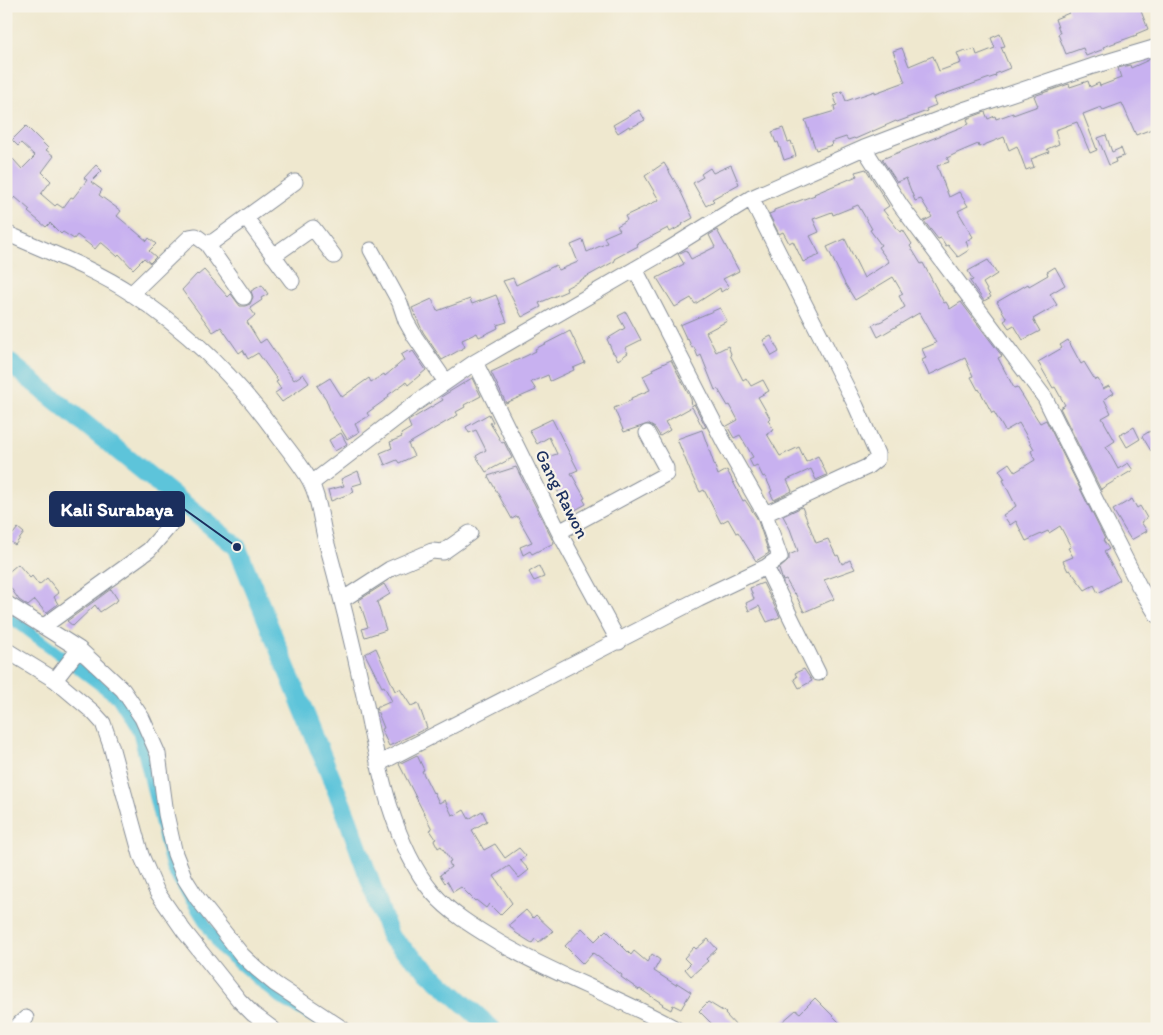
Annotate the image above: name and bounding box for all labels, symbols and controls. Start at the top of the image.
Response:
street label: Gang Rawon [530,446,594,542]
callout: Kali Surabaya [50,492,184,526]
text: Kali Surabaya [61,498,174,521]

